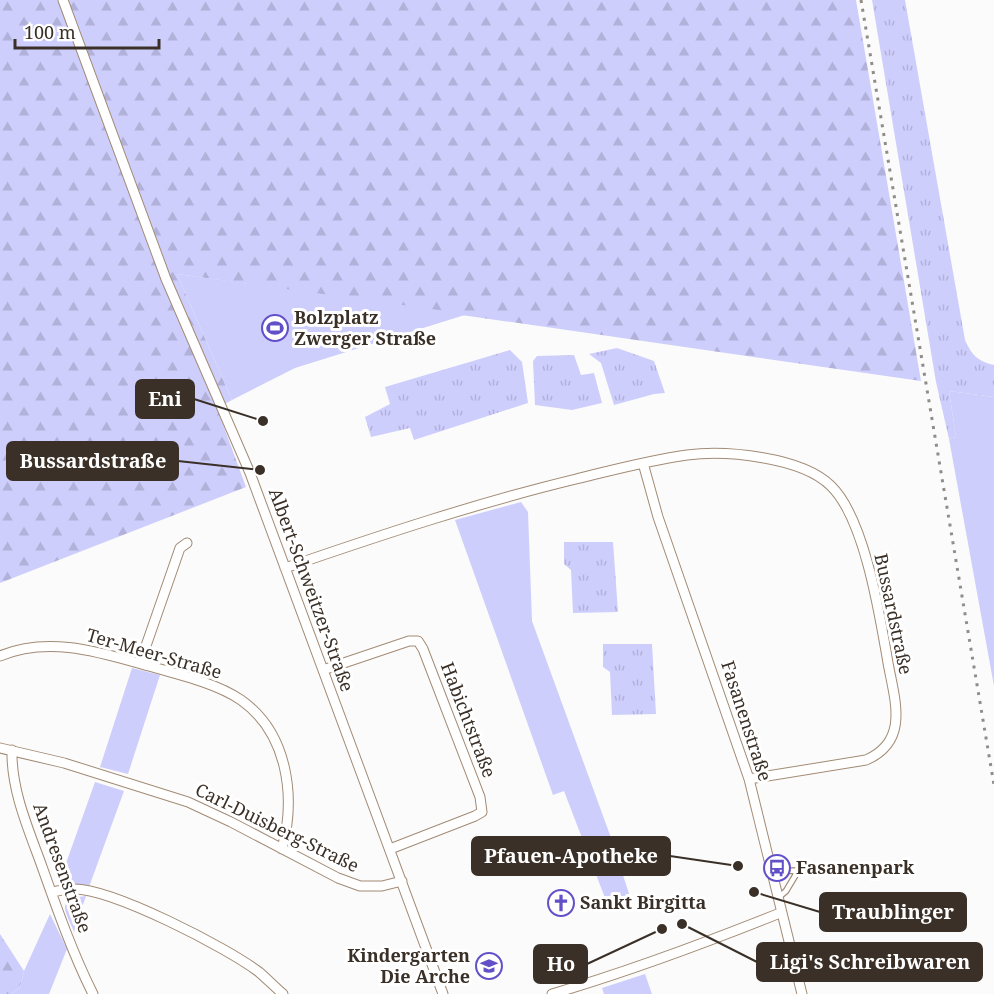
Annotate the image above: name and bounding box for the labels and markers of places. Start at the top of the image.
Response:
place label: Bolzplatz Zwerger Straße [294,305,436,350]
sports icon: Bolzplatz Zwerger Straße [260,313,290,343]
callout: Eni [136,380,194,418]
callout: Bussardstraße [7,442,178,480]
callout: Pfauen-Apotheke [472,837,670,875]
bus stop icon: Fasanenpark [762,853,792,883]
place label: Fasanenpark [796,855,915,879]
church icon: Sankt Birgitta [546,888,576,918]
place label: Sankt Birgitta [580,890,707,914]
callout: Traublinger [820,893,966,931]
place label: Kindergarten Die Arche [347,943,470,988]
callout: Ligi's Schreibwaren [757,943,982,981]
callout: Ho [534,945,587,983]
school or university icon: Kindergarten Die Arche [474,951,504,981]

